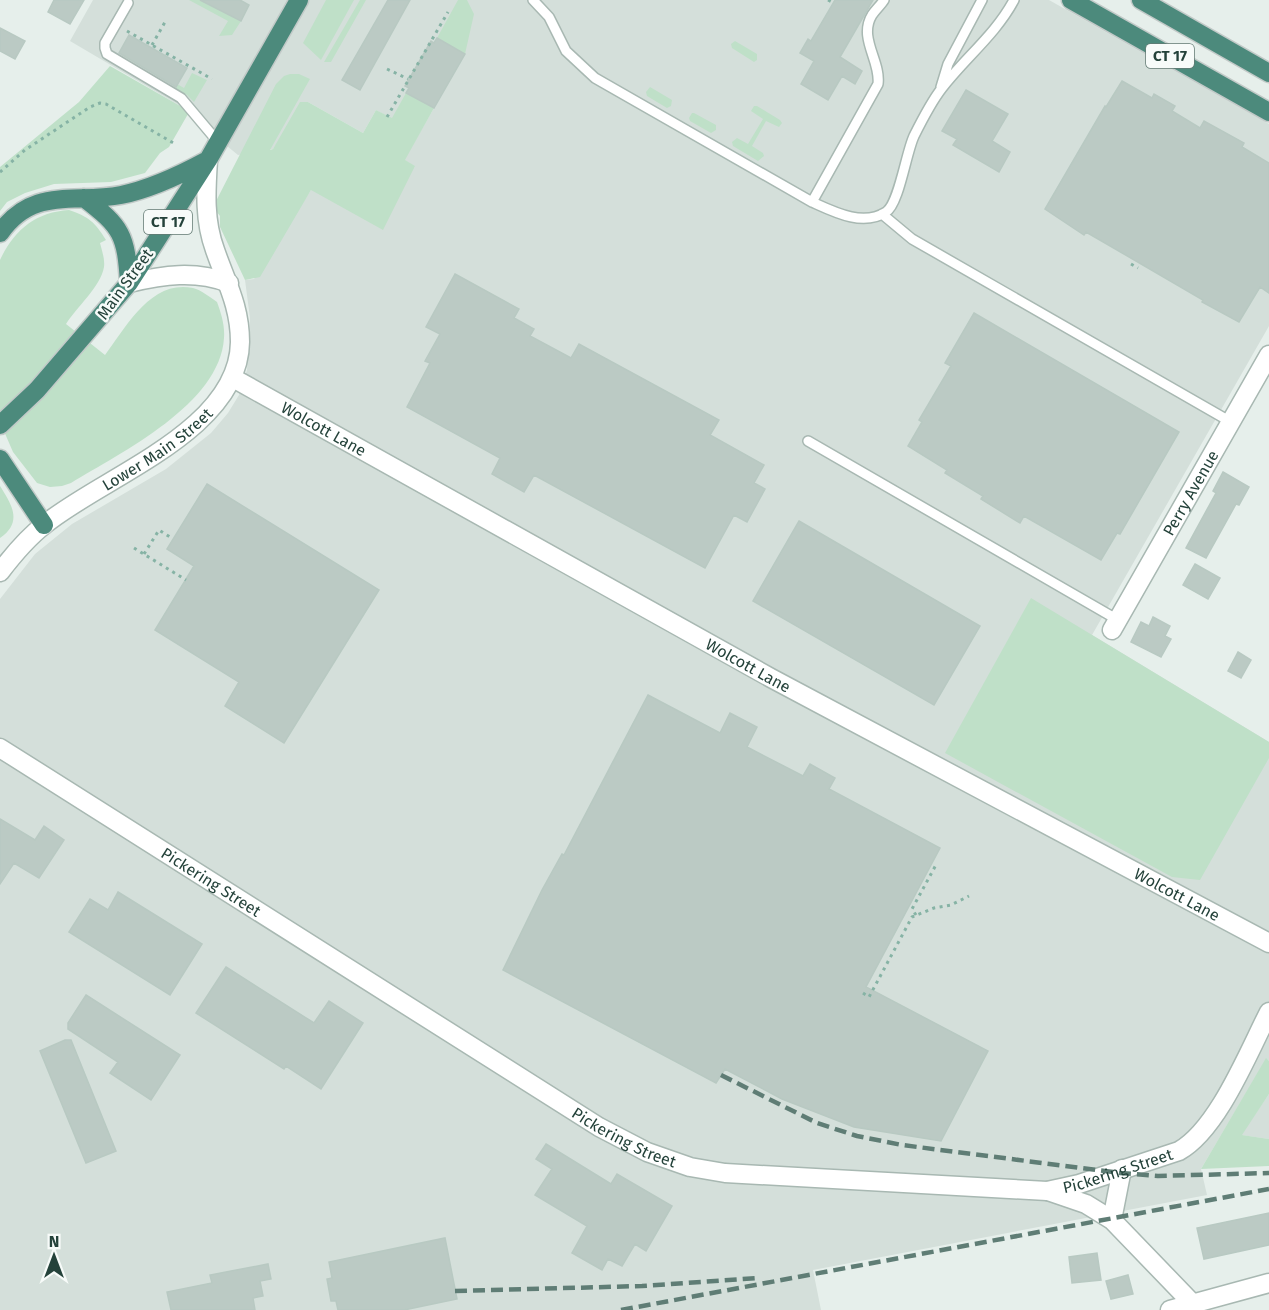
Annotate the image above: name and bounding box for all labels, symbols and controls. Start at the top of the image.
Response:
road number: CT 17 [1146,44,1194,68]
road number: CT 17 [144,210,192,234]
street label: Main Street [93,245,157,323]
street label: Wolcott Lane [278,397,370,460]
street label: Lower Main Street [99,404,216,494]
street label: Perry Avenue [1158,447,1222,539]
street label: Wolcott Lane [703,634,794,696]
street label: Pickering Street [158,843,265,920]
street label: Wolcott Lane [1131,864,1223,925]
street label: Pickering Street [569,1103,679,1171]
street label: Pickering Street [1061,1144,1175,1197]
north arrow [24,1226,84,1286]
text: N [49,1232,59,1251]

